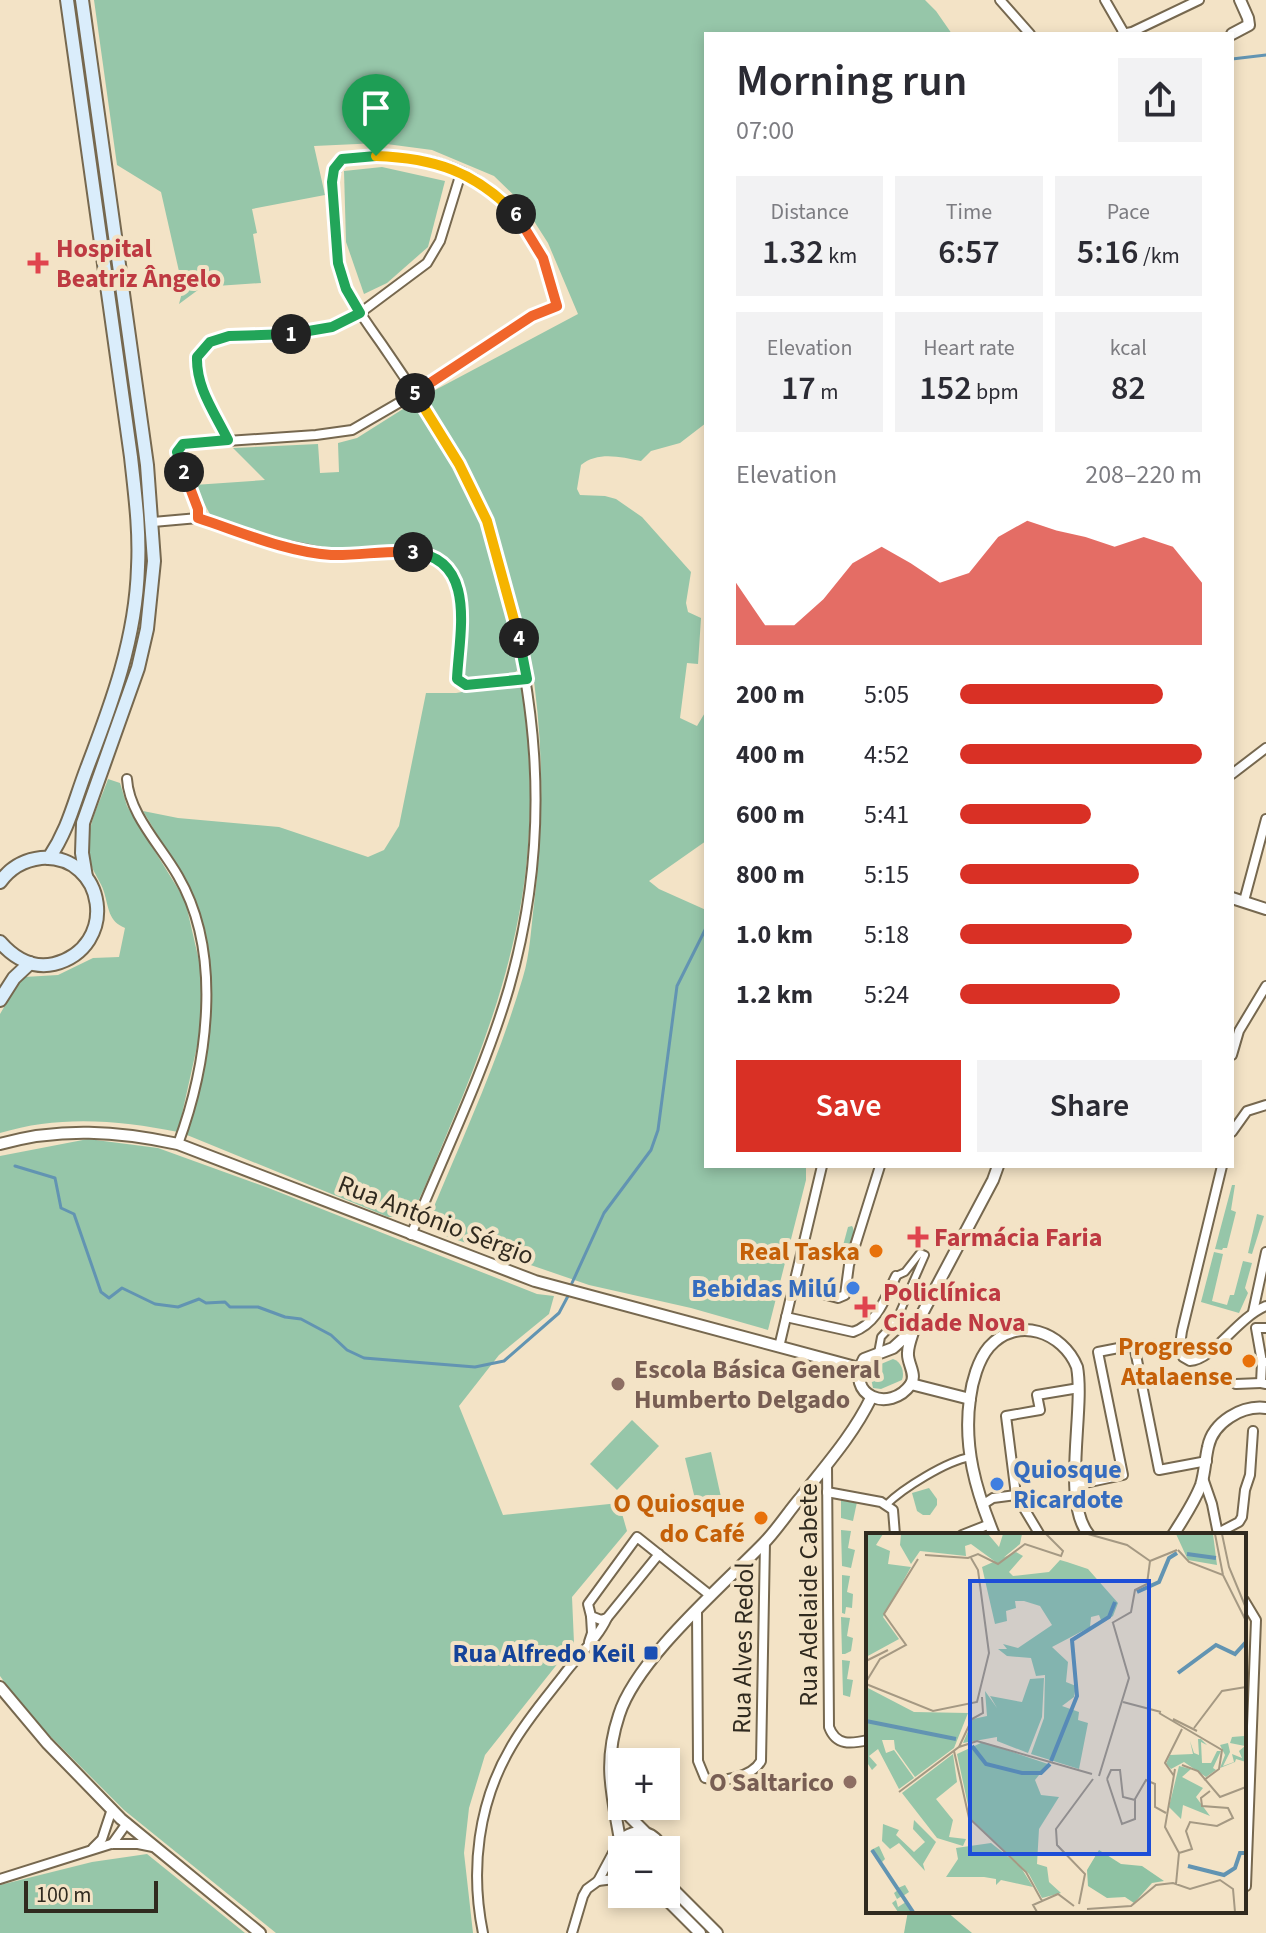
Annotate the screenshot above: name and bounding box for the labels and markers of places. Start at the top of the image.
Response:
pin [342,74,410,156]
pin: 6 [496,194,536,234]
place label: Hospital Beatriz Ângelo [56,230,221,297]
marker: Hospital Beatriz Ângelo [27,252,49,274]
pin: 1 [271,314,311,354]
pin: 5 [395,373,435,413]
pin: 2 [164,452,204,492]
pin: 3 [393,532,433,572]
pin: 4 [499,618,539,658]
place label: Farmácia Faria [934,1219,1102,1256]
marker: Farmácia Faria [909,1228,927,1246]
place label: Real Taska [739,1233,860,1270]
marker: Real Taska [867,1242,885,1260]
place label: Bebidas Milú [691,1270,837,1307]
place label: Policlínica Cidade Nova [883,1274,1026,1341]
marker: Bebidas Milú [844,1279,862,1297]
marker: Policlínica Cidade Nova [854,1296,876,1318]
place label: Progresso Atalaense [1118,1328,1233,1395]
place label: Escola Básica General Humberto Delgado [634,1351,881,1418]
marker: Progresso Atalaense [1240,1352,1258,1370]
marker: Escola Básica General Humberto Delgado [609,1375,627,1393]
place label: Quiosque Ricardote [1013,1451,1123,1518]
marker: Quiosque Ricardote [988,1475,1006,1493]
place label: O Quiosque do Café [613,1485,745,1552]
marker: O Quiosque do Café [752,1509,770,1527]
place label: Rua Alfredo Keil [452,1635,636,1672]
marker: Rua Alfredo Keil [642,1644,660,1662]
place label: O Saltarico [709,1764,834,1801]
marker: O Saltarico [841,1773,859,1791]

